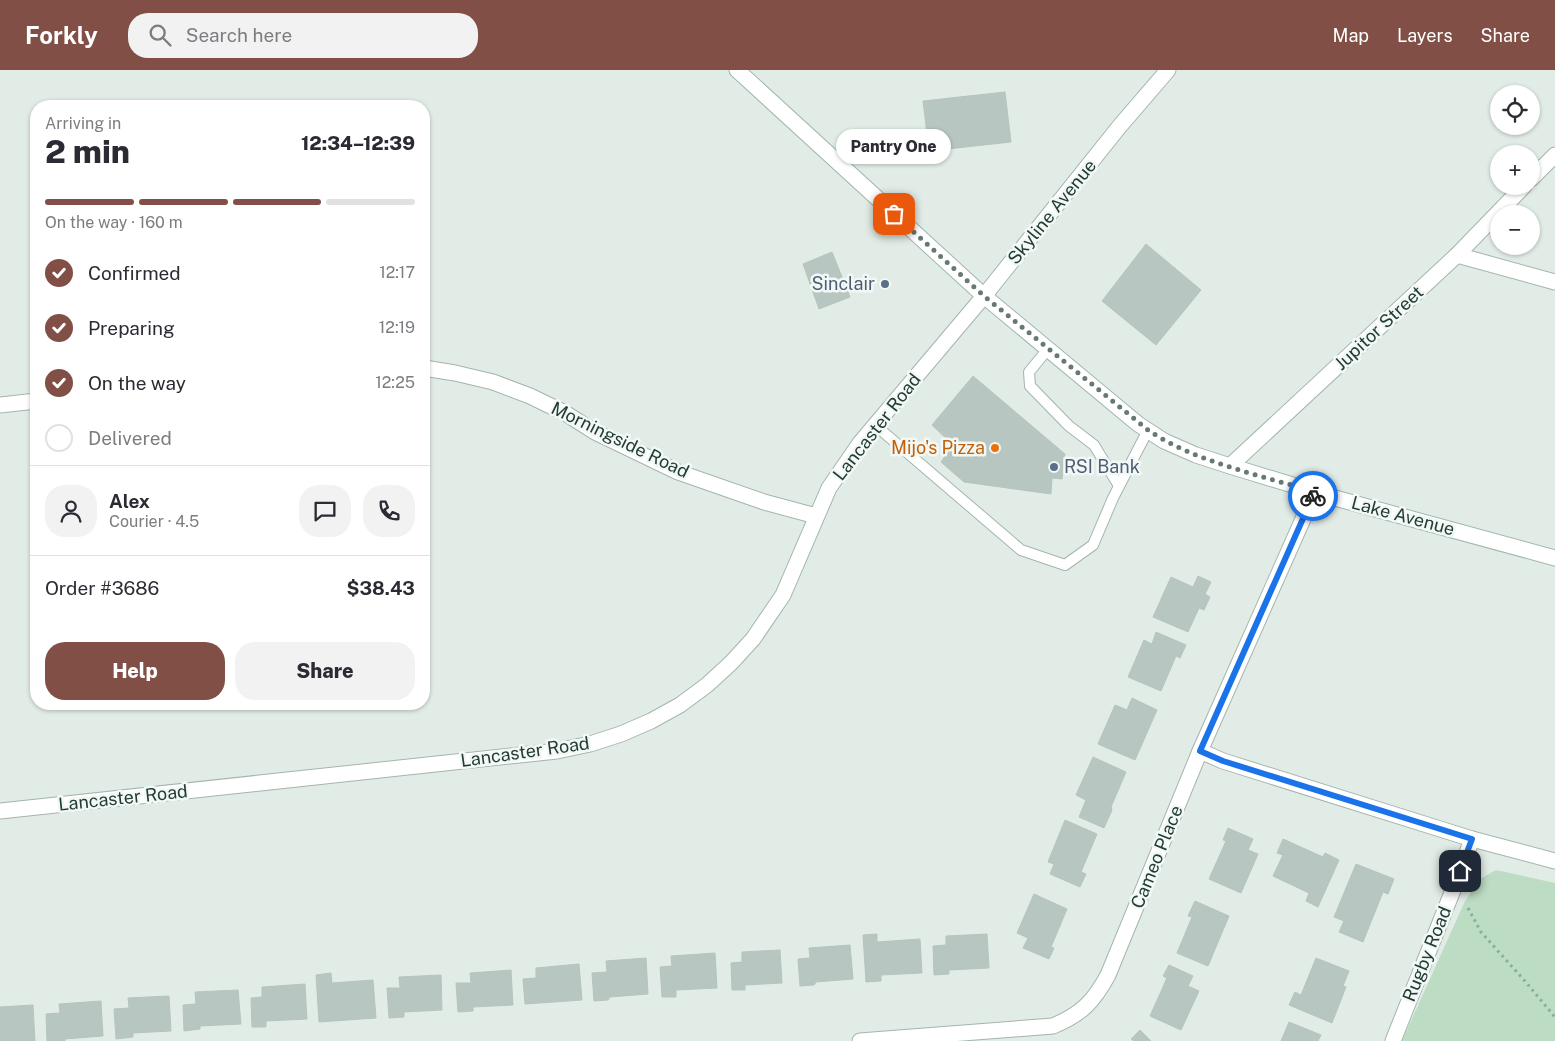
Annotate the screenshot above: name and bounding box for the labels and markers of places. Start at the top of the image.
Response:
callout: Pantry One [836,129,952,164]
pin [873,193,915,235]
place label: Sinclair [811,273,875,294]
marker: Sinclair [879,278,891,290]
place label: Mijo's Pizza [891,437,985,458]
marker: Mijo's Pizza [989,442,1001,454]
place label: RSI Bank [1064,456,1140,477]
marker: RSI Bank [1048,461,1060,473]
pin [1439,850,1481,892]

